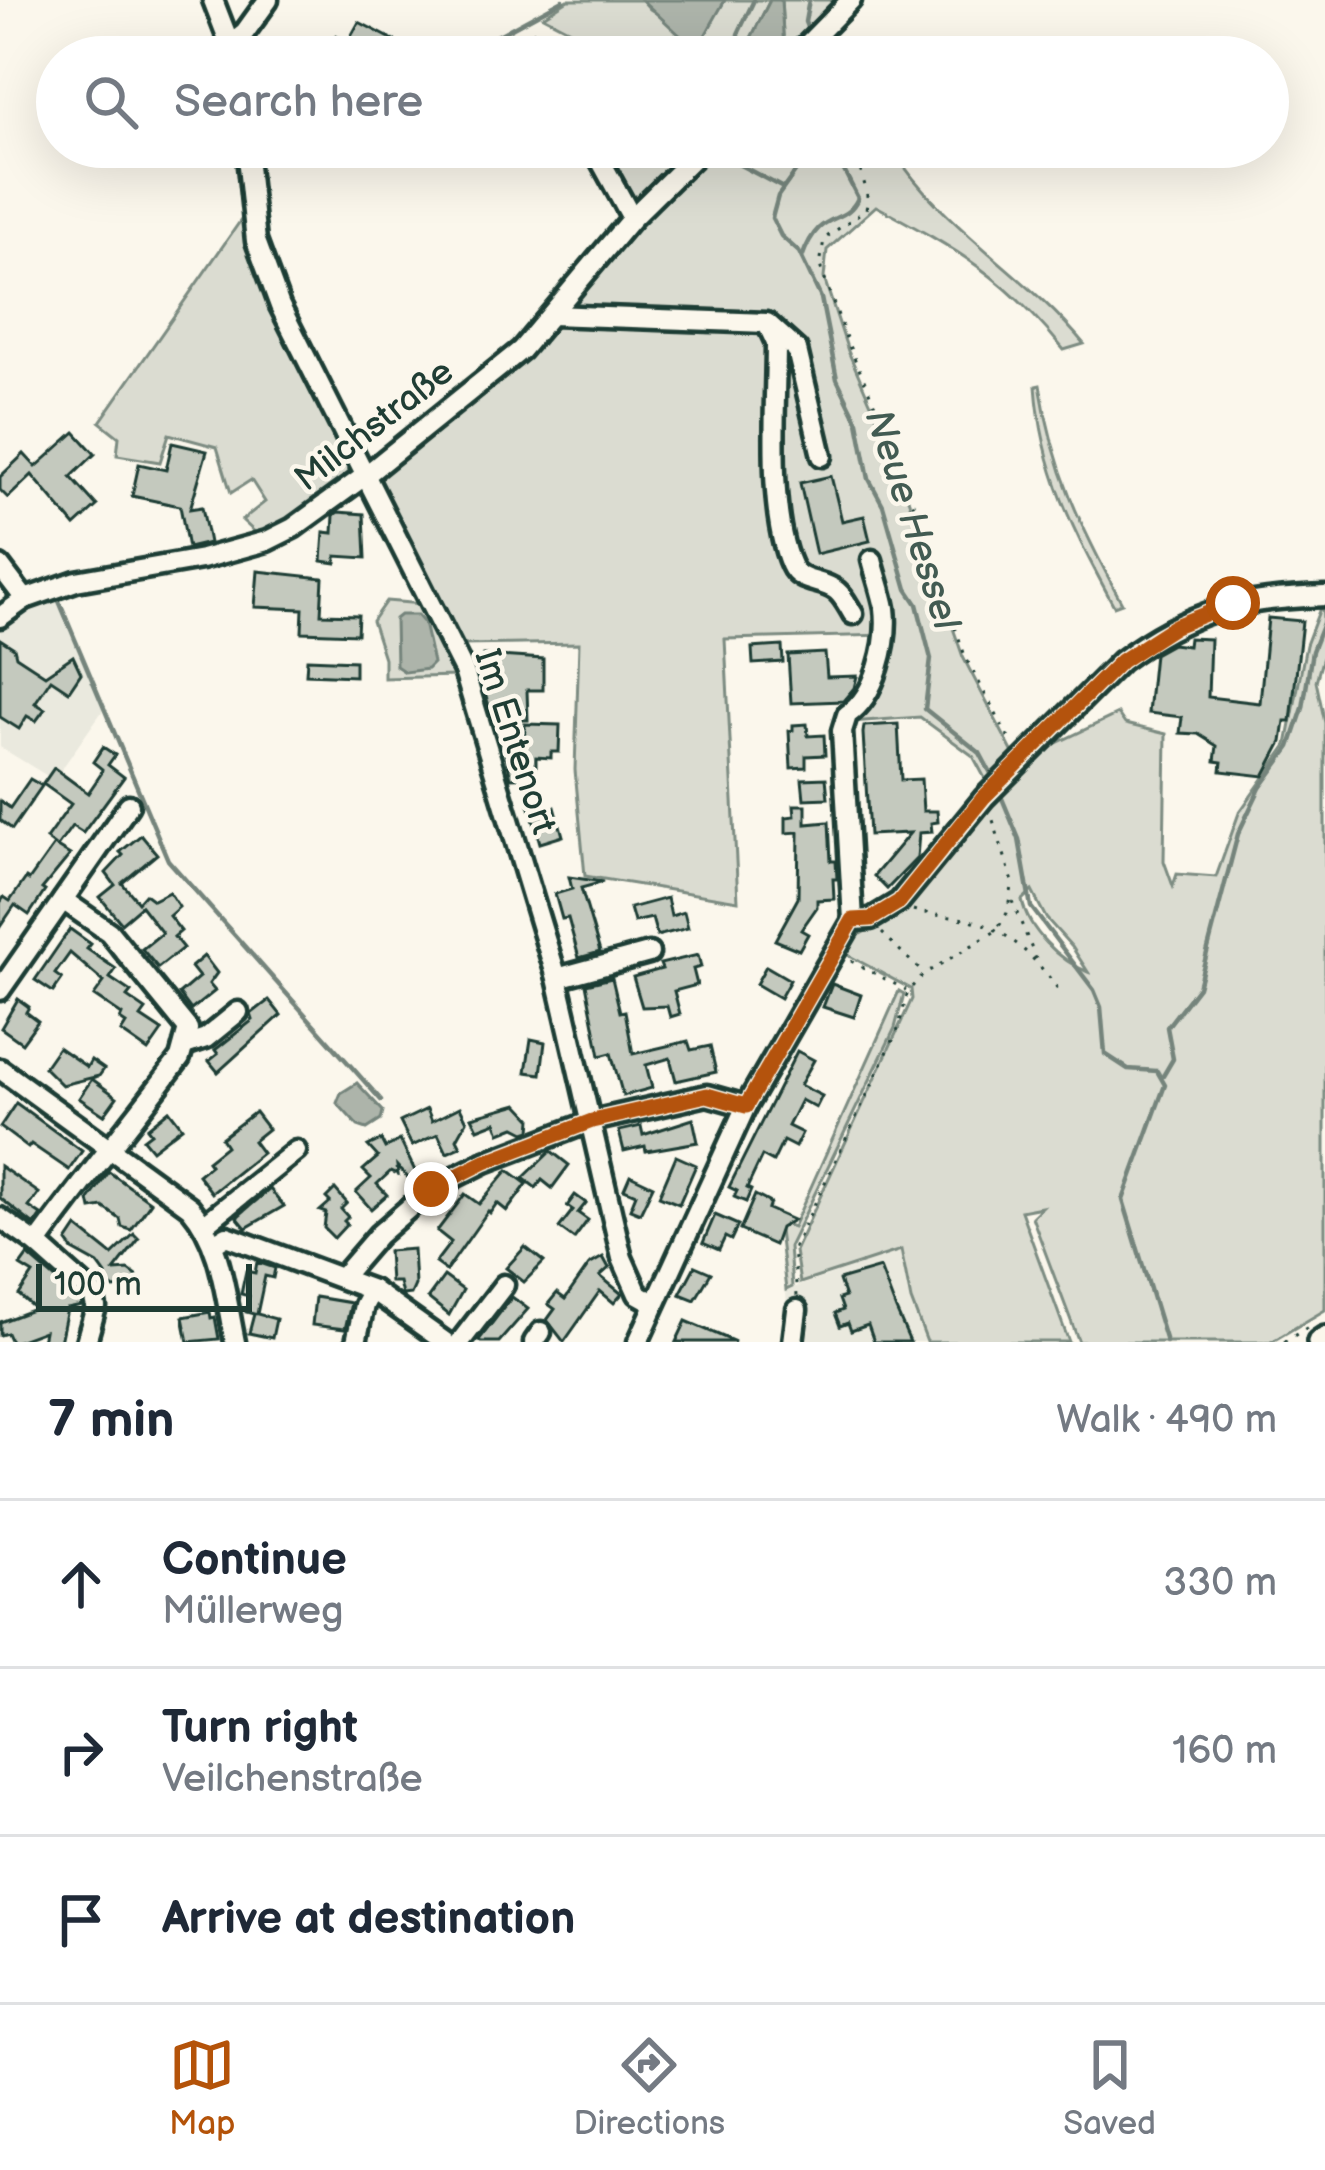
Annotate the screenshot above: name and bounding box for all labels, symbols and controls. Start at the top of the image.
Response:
search box [36,36,1289,168]
icon: search [78,69,144,135]
text: Search here [174,75,423,130]
street label: Milchstraße [287,351,462,501]
water label: Neue Hessel [854,404,970,637]
route start [1206,576,1260,630]
street label: Im Entenort [465,644,565,839]
route end [404,1162,458,1216]
scale bar [36,1258,252,1311]
text: 100 m [54,1265,142,1305]
text: 7 min [48,1390,174,1451]
text: Walk · 490 m [1056,1397,1277,1444]
text: Continue [162,1533,347,1588]
icon: ahead [48,1551,114,1617]
text: 330 m [1163,1560,1277,1607]
text: Müllerweg [162,1588,343,1635]
text: Turn right [162,1701,358,1756]
icon: right [48,1719,114,1785]
text: 160 m [1172,1728,1277,1775]
text: Veilchenstraße [162,1756,423,1803]
icon: arrive [48,1887,114,1953]
text: Arrive at destination [162,1892,575,1947]
tab: Map [169,2032,235,2144]
tab: Directions [574,2032,725,2144]
tab: Saved [1063,2032,1156,2144]

